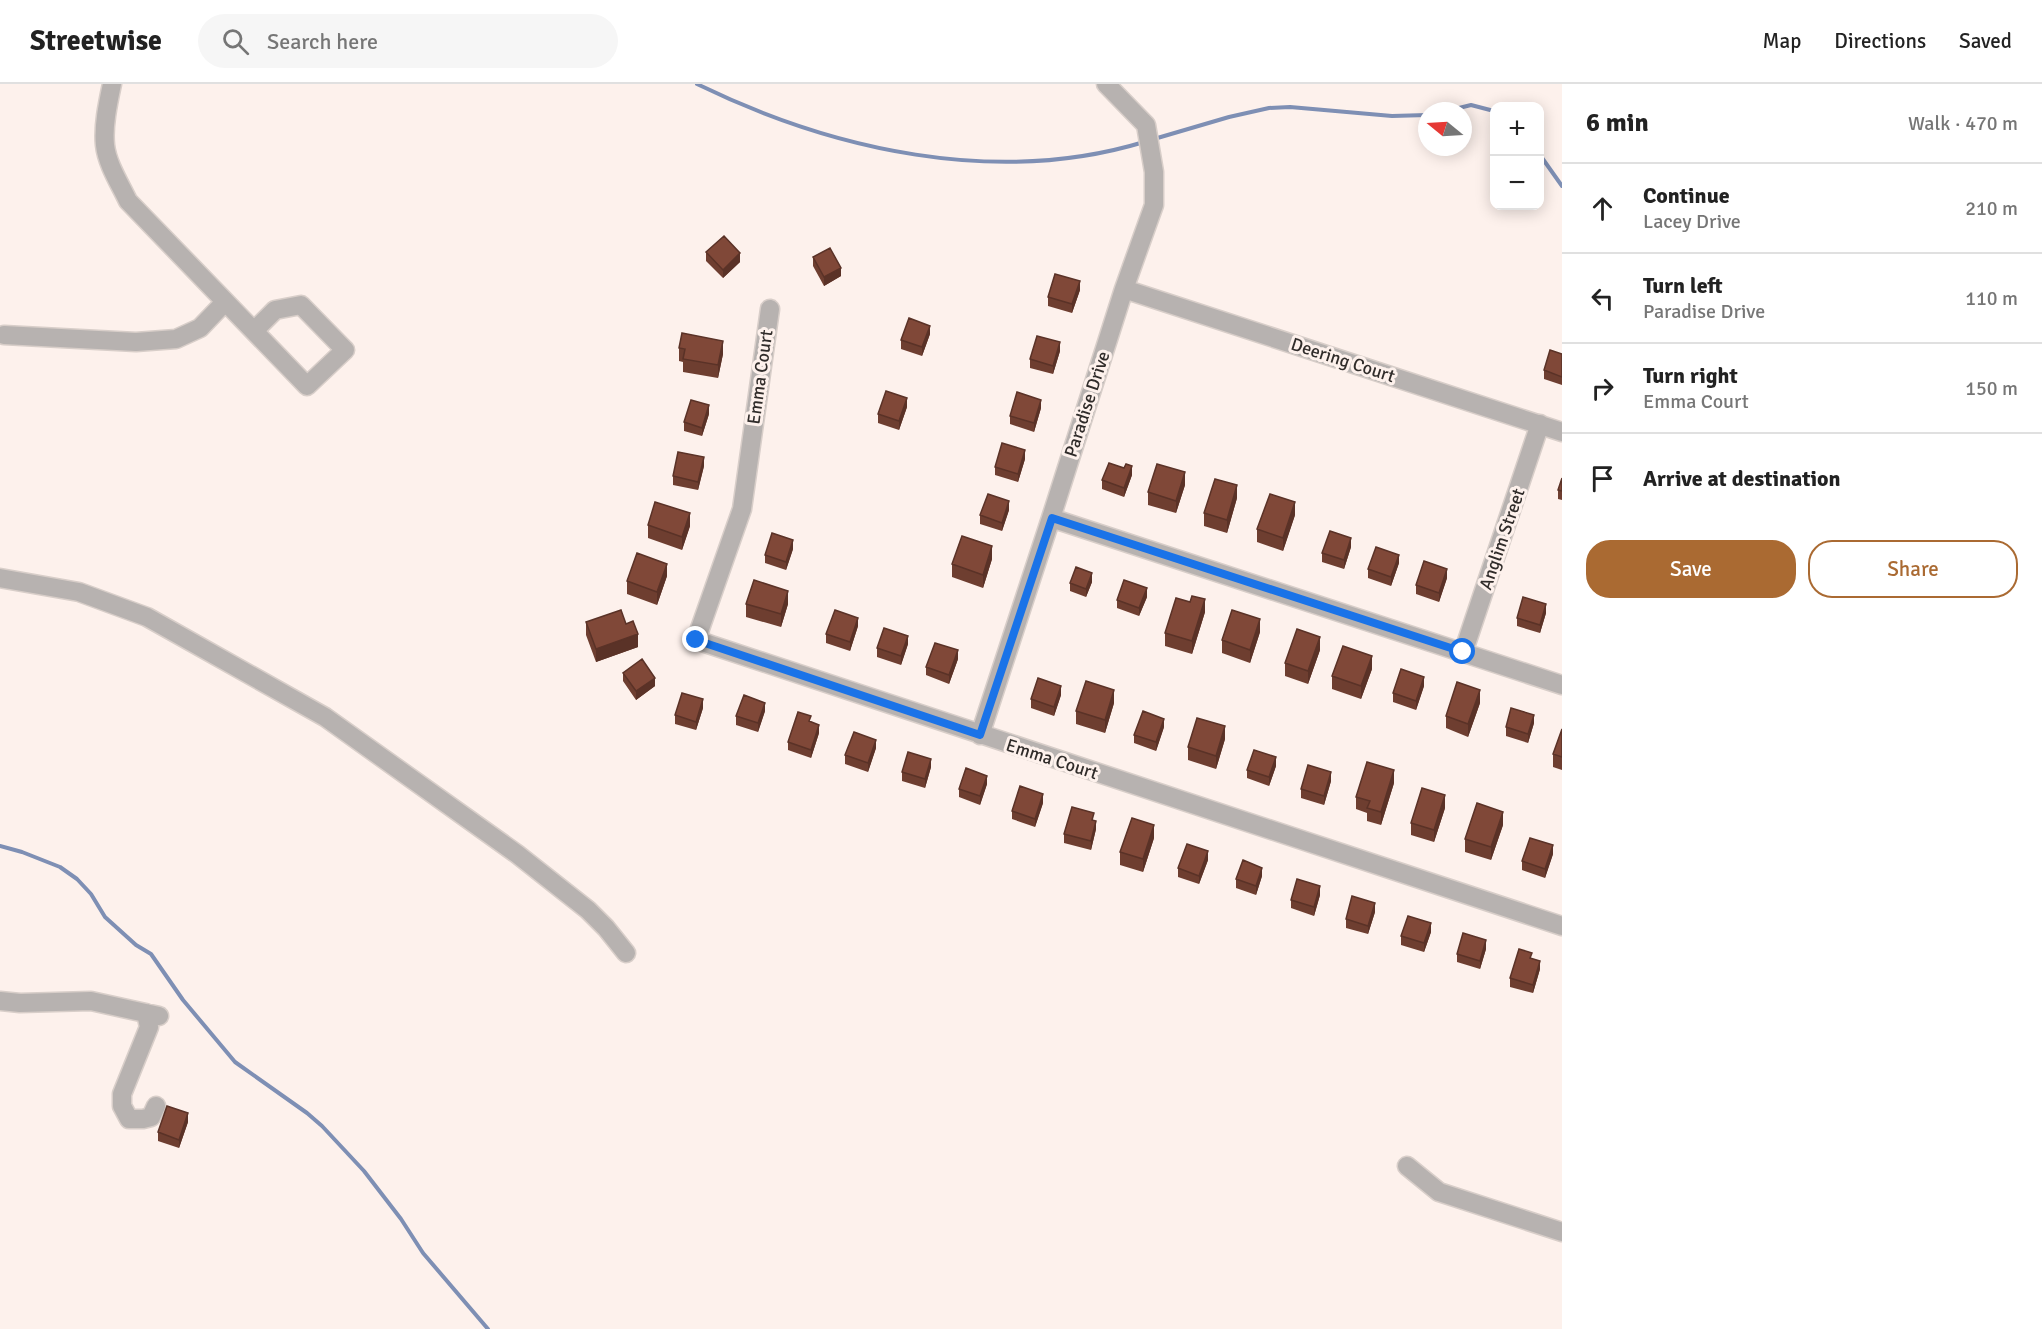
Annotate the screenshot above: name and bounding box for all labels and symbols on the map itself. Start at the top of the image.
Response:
north arrow [1418,102,1472,156]
street label: Emma Court [742,328,778,426]
street label: Deering Court [1288,333,1398,387]
street label: Paradise Drive [1060,348,1114,460]
street label: Anglim Street [1474,485,1530,593]
route end [682,626,708,652]
route start [1449,638,1475,664]
street label: Emma Court [1003,734,1101,784]

